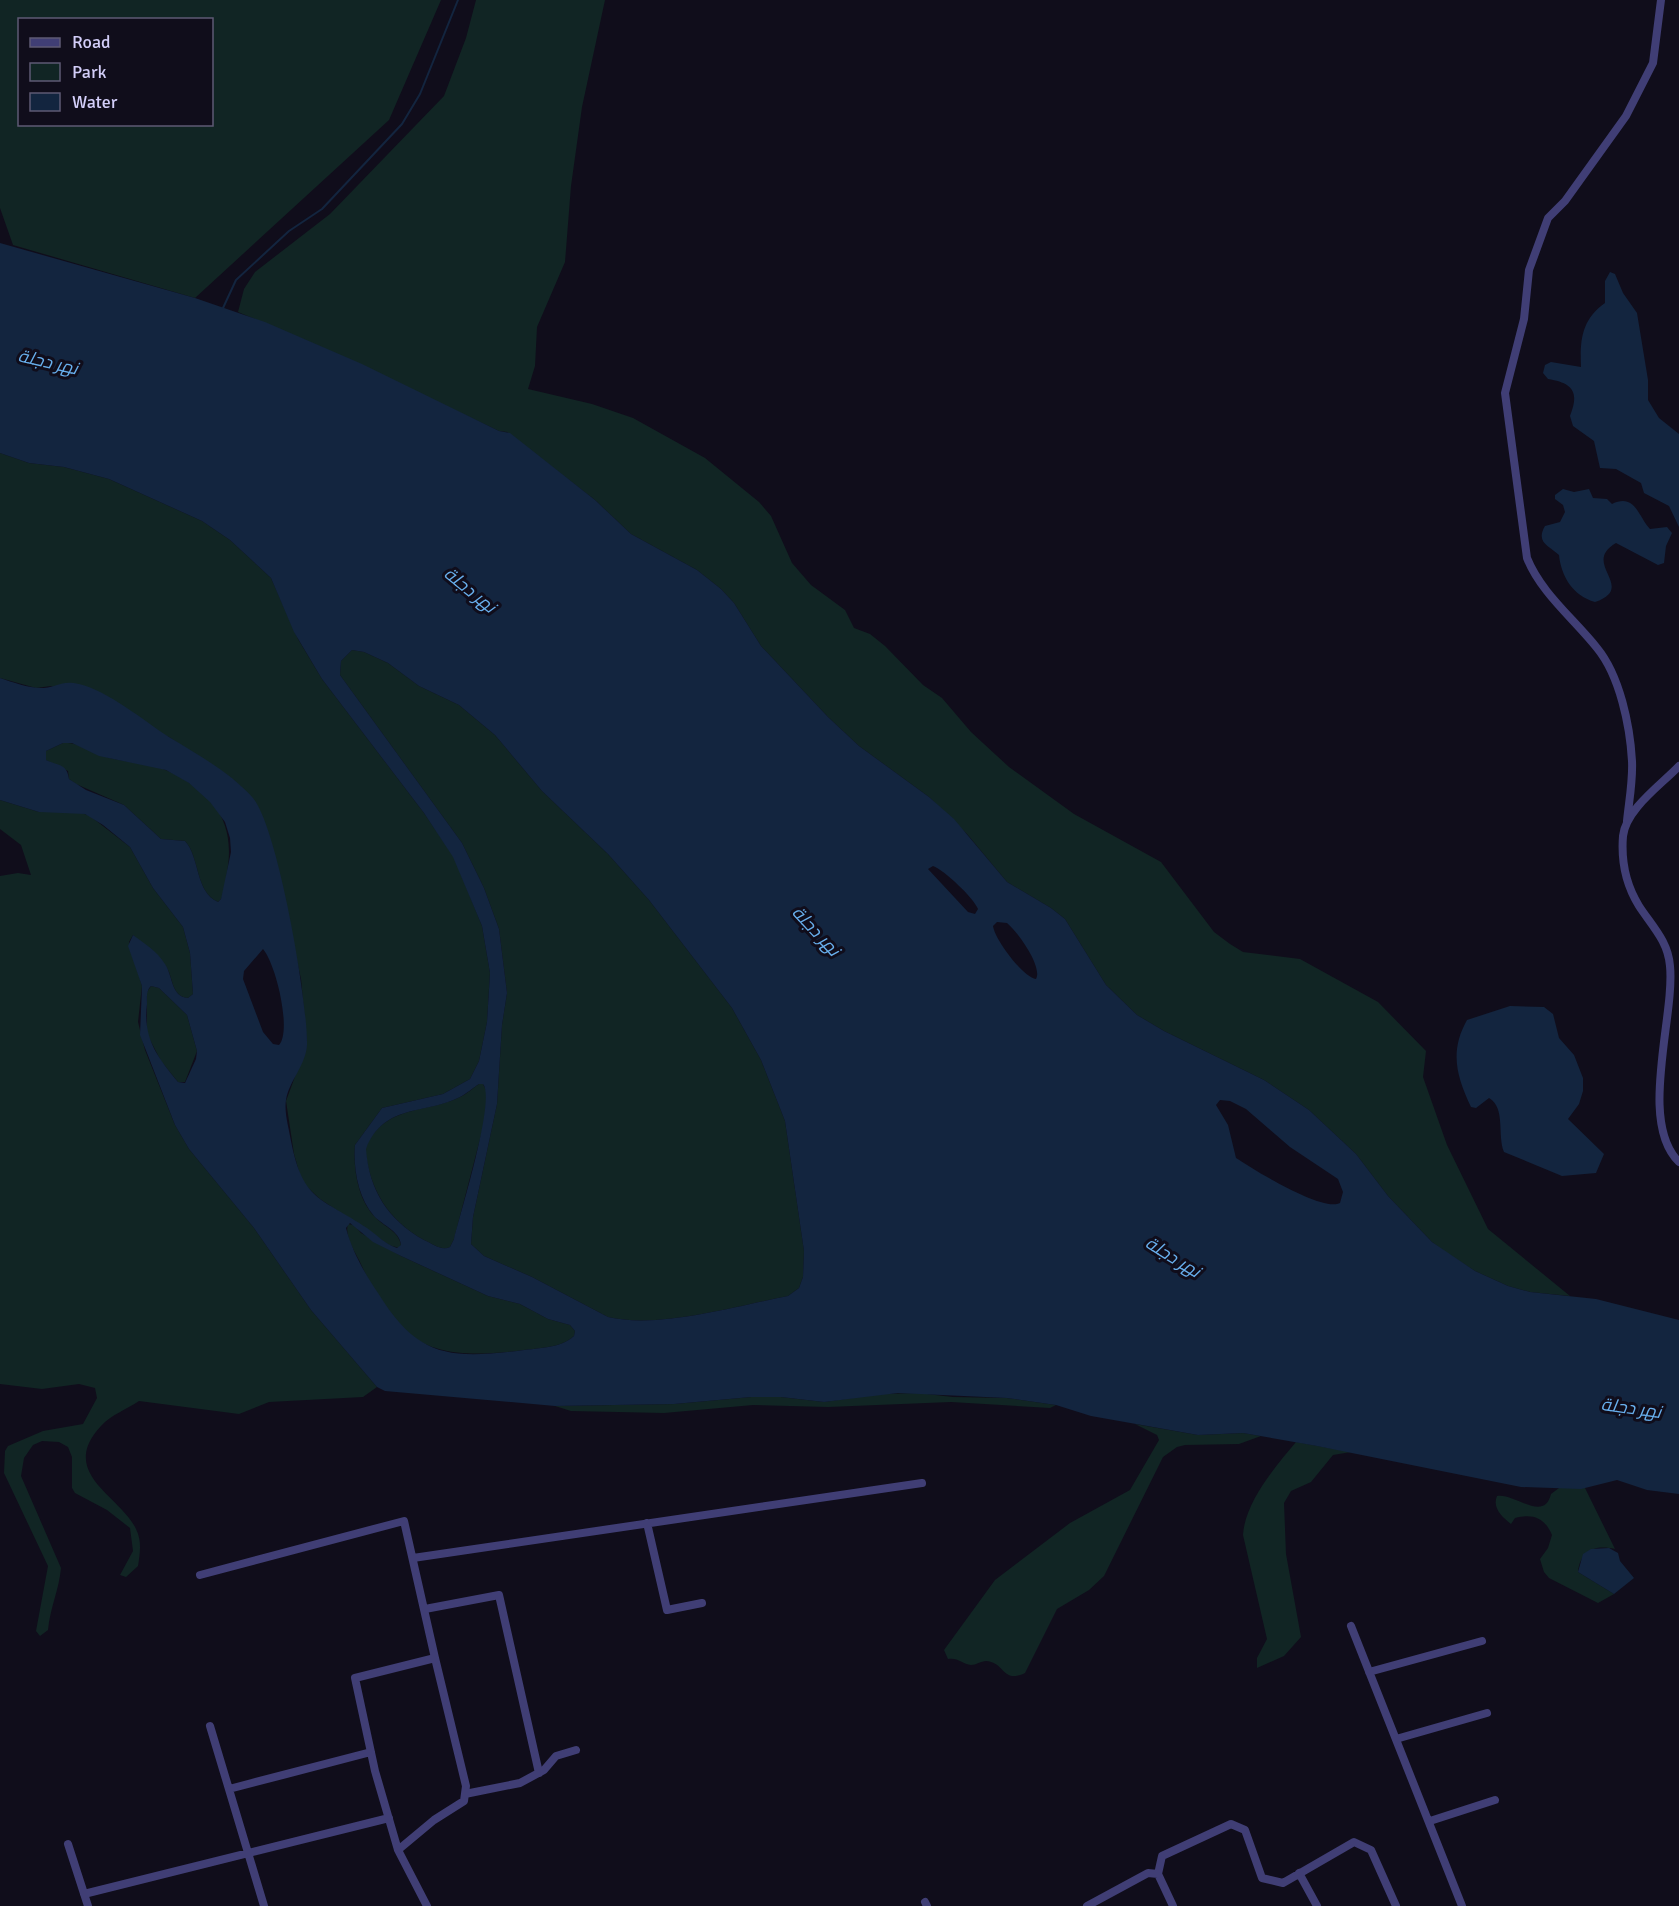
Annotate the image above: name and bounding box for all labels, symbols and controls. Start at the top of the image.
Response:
legend [18,18,213,126]
text: Road [72,31,111,53]
text: Park [72,61,107,83]
text: Water [72,91,118,113]
water label: نهر دجلة [16,344,82,380]
water label: نهر دجلة [440,562,502,619]
water label: نهر دجلة [787,901,846,962]
water label: نهر دجلة [1141,1232,1206,1284]
water label: نهر دجلة [1599,1393,1665,1423]

